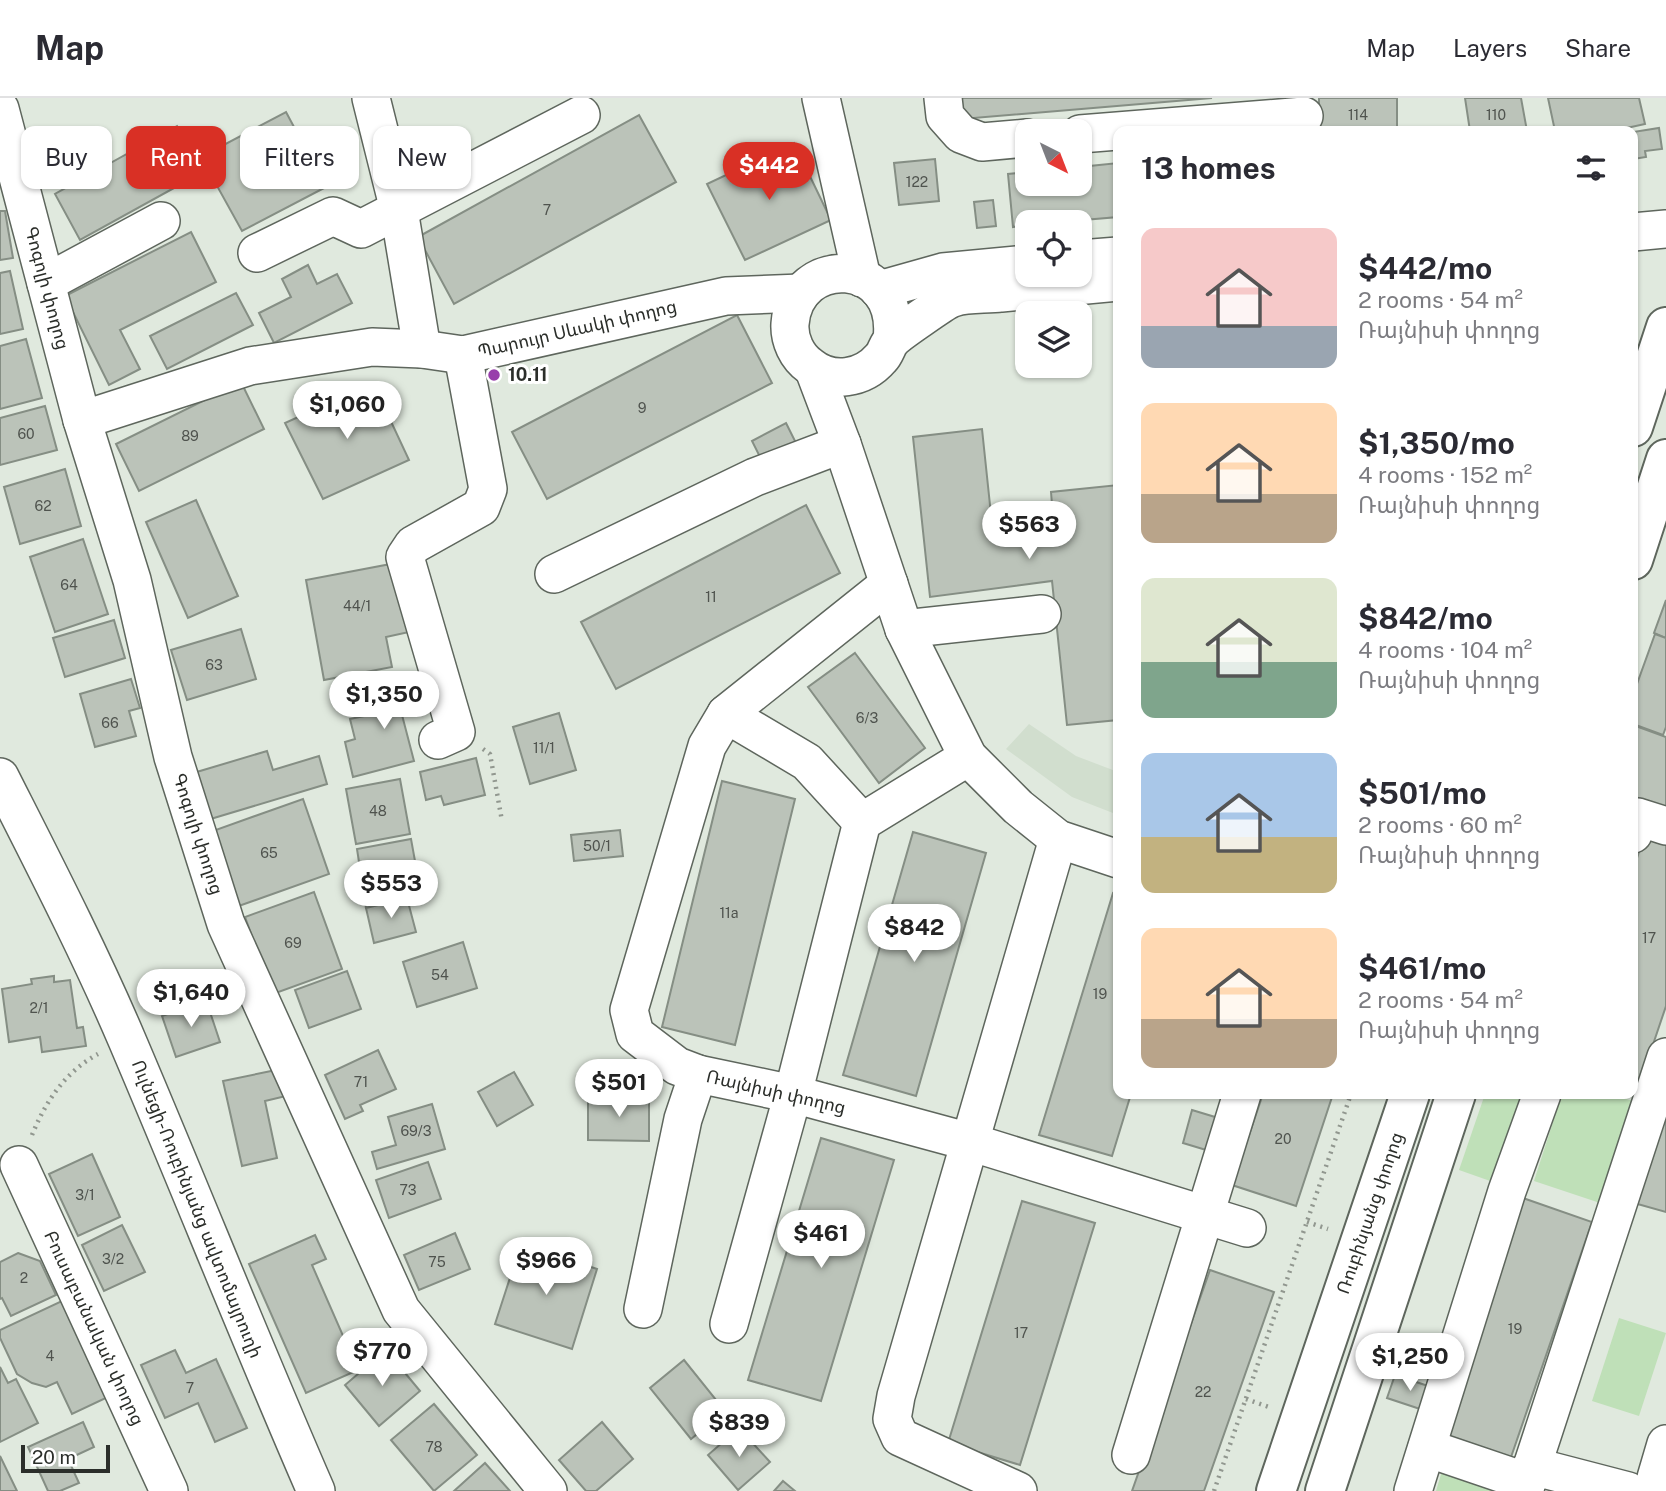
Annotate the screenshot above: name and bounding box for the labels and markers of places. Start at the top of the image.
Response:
pin: $442 [728,142,810,202]
place label: 10.11 [508,364,548,385]
marker: 10.11 [486,367,502,383]
pin: $1,060 [290,382,404,441]
pin: $563 [988,502,1070,561]
pin: $1,350 [327,672,441,731]
pin: $553 [350,860,432,920]
pin: $842 [873,904,955,964]
pin: $1,640 [134,970,248,1029]
pin: $501 [578,1060,660,1119]
pin: $461 [780,1210,862,1270]
pin: $966 [505,1238,587,1297]
pin: $770 [341,1328,423,1388]
pin: $1,250 [1353,1334,1467,1393]
pin: $839 [698,1400,780,1459]

